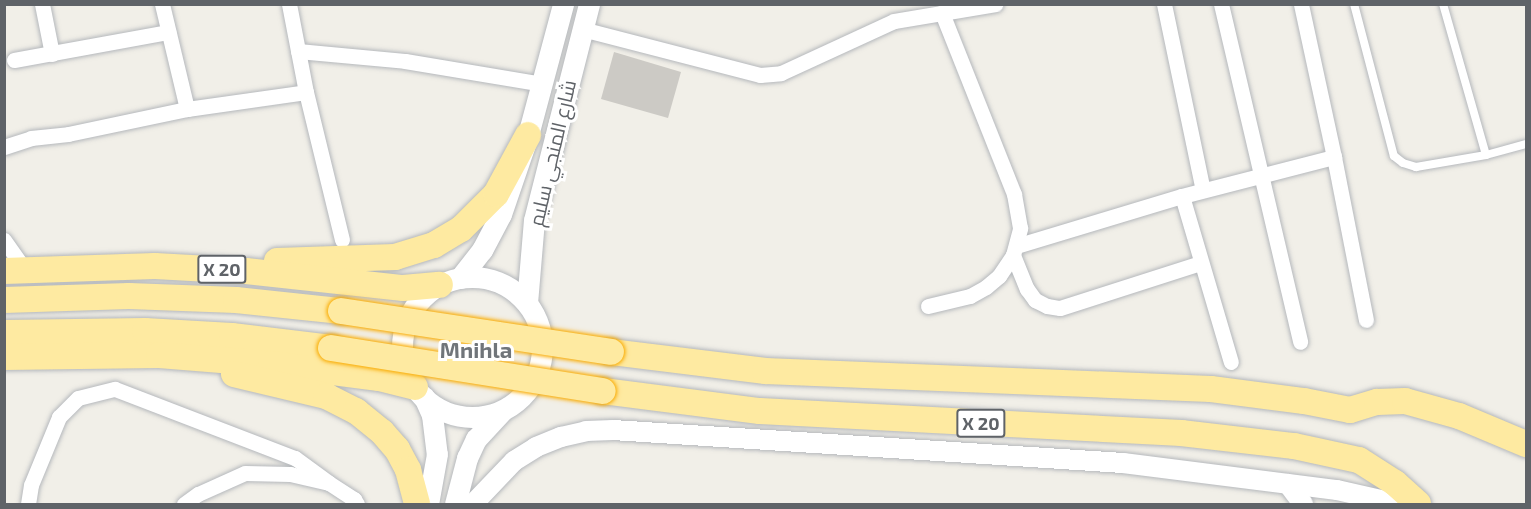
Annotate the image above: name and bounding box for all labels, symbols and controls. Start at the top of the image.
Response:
street label: شارع المنجي سليم [524,78,580,228]
road number: X 20 [196,254,248,284]
district label: Mnihla [440,337,512,363]
road number: X 20 [956,408,1006,438]

